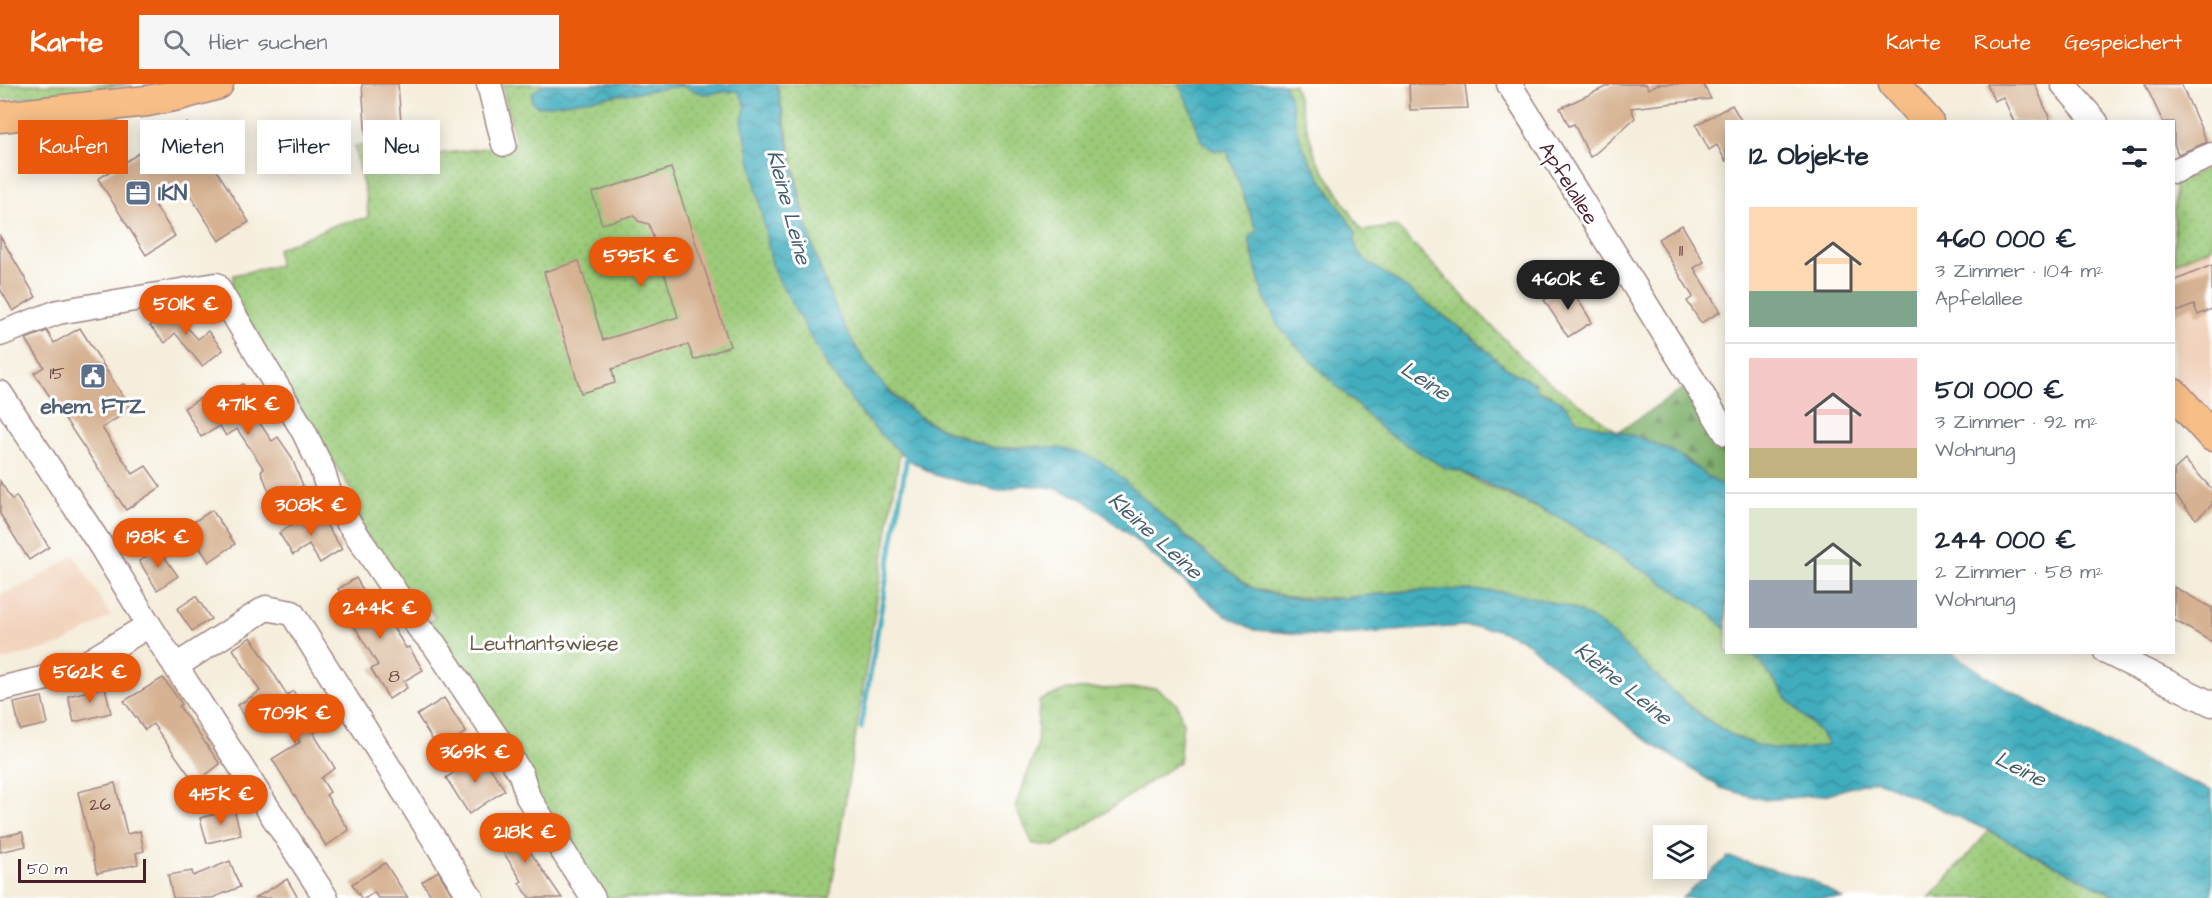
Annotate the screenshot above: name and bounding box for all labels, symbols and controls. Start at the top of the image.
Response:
search box [139,15,559,69]
text: Karte [30,23,103,62]
icon: search [160,26,193,59]
text: Hier suchen [208,27,328,58]
text: Karte [1886,28,1941,57]
text: Route [1974,28,2031,57]
text: Gespeichert [2064,28,2182,57]
chip: Kaufen [18,120,128,174]
chip: Mieten [140,120,245,174]
chip: Filter [257,120,351,174]
chip: Neu [363,120,440,174]
street label: Apfelallee [1531,136,1605,231]
text: 12 Objekte [1749,138,1869,174]
icon: filters [2118,140,2151,173]
water label: Kleine Leine [758,147,819,269]
office icon: IKN [123,178,153,208]
place label: IKN [158,179,187,208]
text: 460 000 € [1935,221,2076,257]
icon: home [1797,231,1869,303]
pin: 595K € [592,237,690,288]
house number: 11 [1679,238,1683,263]
text: 595K € [603,242,679,270]
text: 3 Zimmer · 104 m² [1935,257,2104,285]
pin: 460K € [1519,260,1617,311]
text: 460K € [1531,265,1605,293]
pin: 501K € [137,285,235,336]
text: Apfelallee [1935,285,2023,313]
text: 501K € [153,290,219,318]
water label: Leine [1394,354,1457,409]
house number: 15 [49,361,65,386]
public building icon: ehem. FTZ [78,361,108,391]
text: 501 000 € [1935,372,2064,408]
icon: home [1797,382,1869,454]
pin: 471K € [199,385,297,436]
text: 471K € [216,390,280,418]
place label: ehem. FTZ [41,392,146,421]
text: 3 Zimmer · 92 m² [1935,408,2098,436]
text: Wohnung [1935,436,2015,464]
water label: Kleine Leine [1101,485,1210,588]
pin: 308K € [262,486,360,537]
text: 308K € [275,491,347,519]
pin: 198K € [109,518,207,569]
text: 244 000 € [1935,522,2076,558]
text: 198K € [127,523,189,551]
icon: home [1797,532,1869,604]
text: 2 Zimmer · 58 m² [1935,558,2103,586]
text: Wohnung [1935,586,2015,614]
pin: 244K € [331,589,429,640]
text: 244K € [343,594,417,622]
park label: Leutnantswiese [469,629,619,658]
water label: Kleine Leine [1568,635,1679,734]
pin: 562K € [41,653,139,704]
text: 562K € [53,658,127,686]
house number: 8 [388,664,400,689]
pin: 709K € [246,694,344,745]
text: 709K € [259,699,331,727]
pin: 369K € [426,733,524,784]
text: 369K € [440,738,510,766]
water label: Leine [1990,743,2052,796]
pin: 415K € [172,775,270,826]
text: 415K € [188,780,254,808]
house number: 26 [89,792,111,817]
pin: 218K € [476,813,574,864]
text: 218K € [494,818,557,846]
map controls [1653,825,1707,879]
button: layers [1653,825,1707,879]
scale bar [18,856,146,884]
text: 50 m [27,858,67,880]

